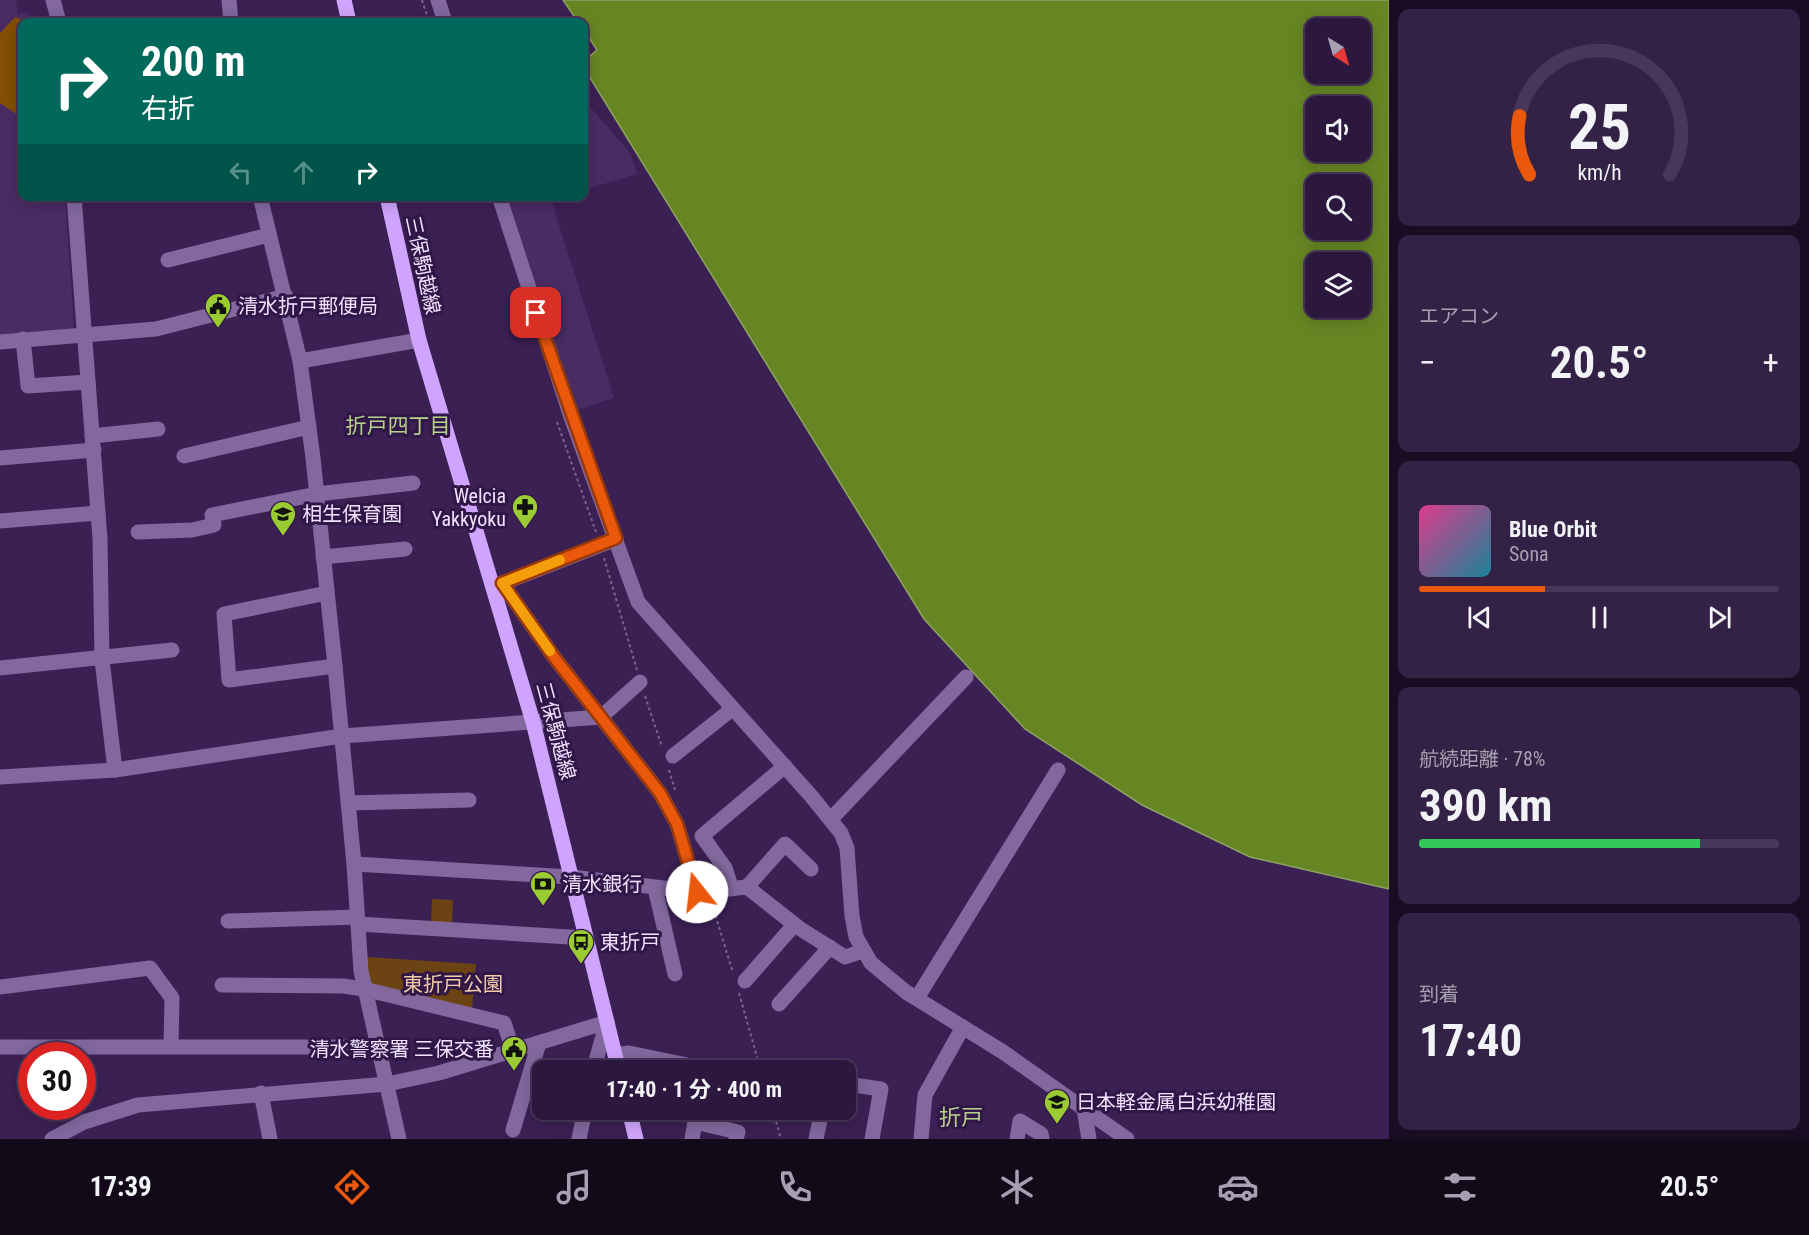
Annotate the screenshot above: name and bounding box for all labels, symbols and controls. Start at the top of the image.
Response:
north arrow [1305,18,1371,84]
map controls [1305,18,1371,318]
text: 200 m [141,37,246,86]
icon: right [42,42,120,120]
text: 25 [1567,91,1631,164]
text: 右折 [141,93,195,125]
button: sound [1305,96,1371,162]
icon: left [224,156,257,189]
icon: ahead [287,156,320,189]
icon: right [350,156,383,189]
text: km/h [1577,160,1621,185]
button: search [1305,174,1371,240]
street label: 三保駒越線 [401,214,445,316]
button: layers [1305,252,1371,318]
pin [510,287,561,338]
public building icon: 清水折戸郵便局 [203,291,233,329]
place label: 清水折戸郵便局 [238,294,378,318]
icon: arrive [519,296,552,329]
text: エアコン [1419,304,1499,328]
text: 20.5° [1550,336,1648,389]
text: − [1419,343,1436,382]
text: + [1763,343,1779,382]
district label: 折戸四丁目 [346,414,451,438]
place label: Welcia Yakkyoku [432,484,506,531]
pharmacy icon: Welcia Yakkyoku [510,492,540,530]
school or university icon: 相生保育園 [268,499,298,537]
place label: 相生保育園 [302,502,402,526]
text: Blue Orbit [1509,517,1597,542]
text: Sona [1509,542,1549,566]
icon: previous [1463,601,1496,634]
icon: pause [1583,601,1616,634]
icon: next [1703,601,1736,634]
street label: 三保駒越線 [531,680,581,782]
text: 航続距離 · 78% [1419,747,1545,771]
text: 390 km [1419,779,1552,832]
position arrow [665,860,729,924]
bank icon: 清水銀行 [528,869,558,907]
place label: 清水銀行 [562,872,642,896]
bus stop icon: 東折戸 [566,927,596,965]
place label: 東折戸 [600,930,660,954]
park label: 東折戸公園 [403,972,503,996]
text: 到着 [1419,982,1459,1006]
text: 17:40 [1419,1014,1522,1067]
public building icon: 清水警察署 三保交番 [499,1034,529,1072]
place label: 清水警察署 三保交番 [309,1037,494,1061]
speed limit sign: 30 [18,1042,96,1120]
text: 17:40 · 1 分 · 400 m [606,1077,782,1102]
school or university icon: 日本軽金属白浜幼稚園 [1042,1087,1072,1125]
place label: 日本軽金属白浜幼稚園 [1076,1090,1276,1114]
district label: 折戸 [939,1105,983,1130]
icon: directions [331,1166,373,1208]
icon: music [553,1166,595,1208]
icon: phone [774,1166,816,1208]
icon: climate [996,1166,1038,1208]
icon: car [1217,1166,1259,1208]
icon: filters [1439,1166,1481,1208]
text: 17:39 [90,1171,152,1203]
text: 20.5° [1660,1171,1719,1203]

